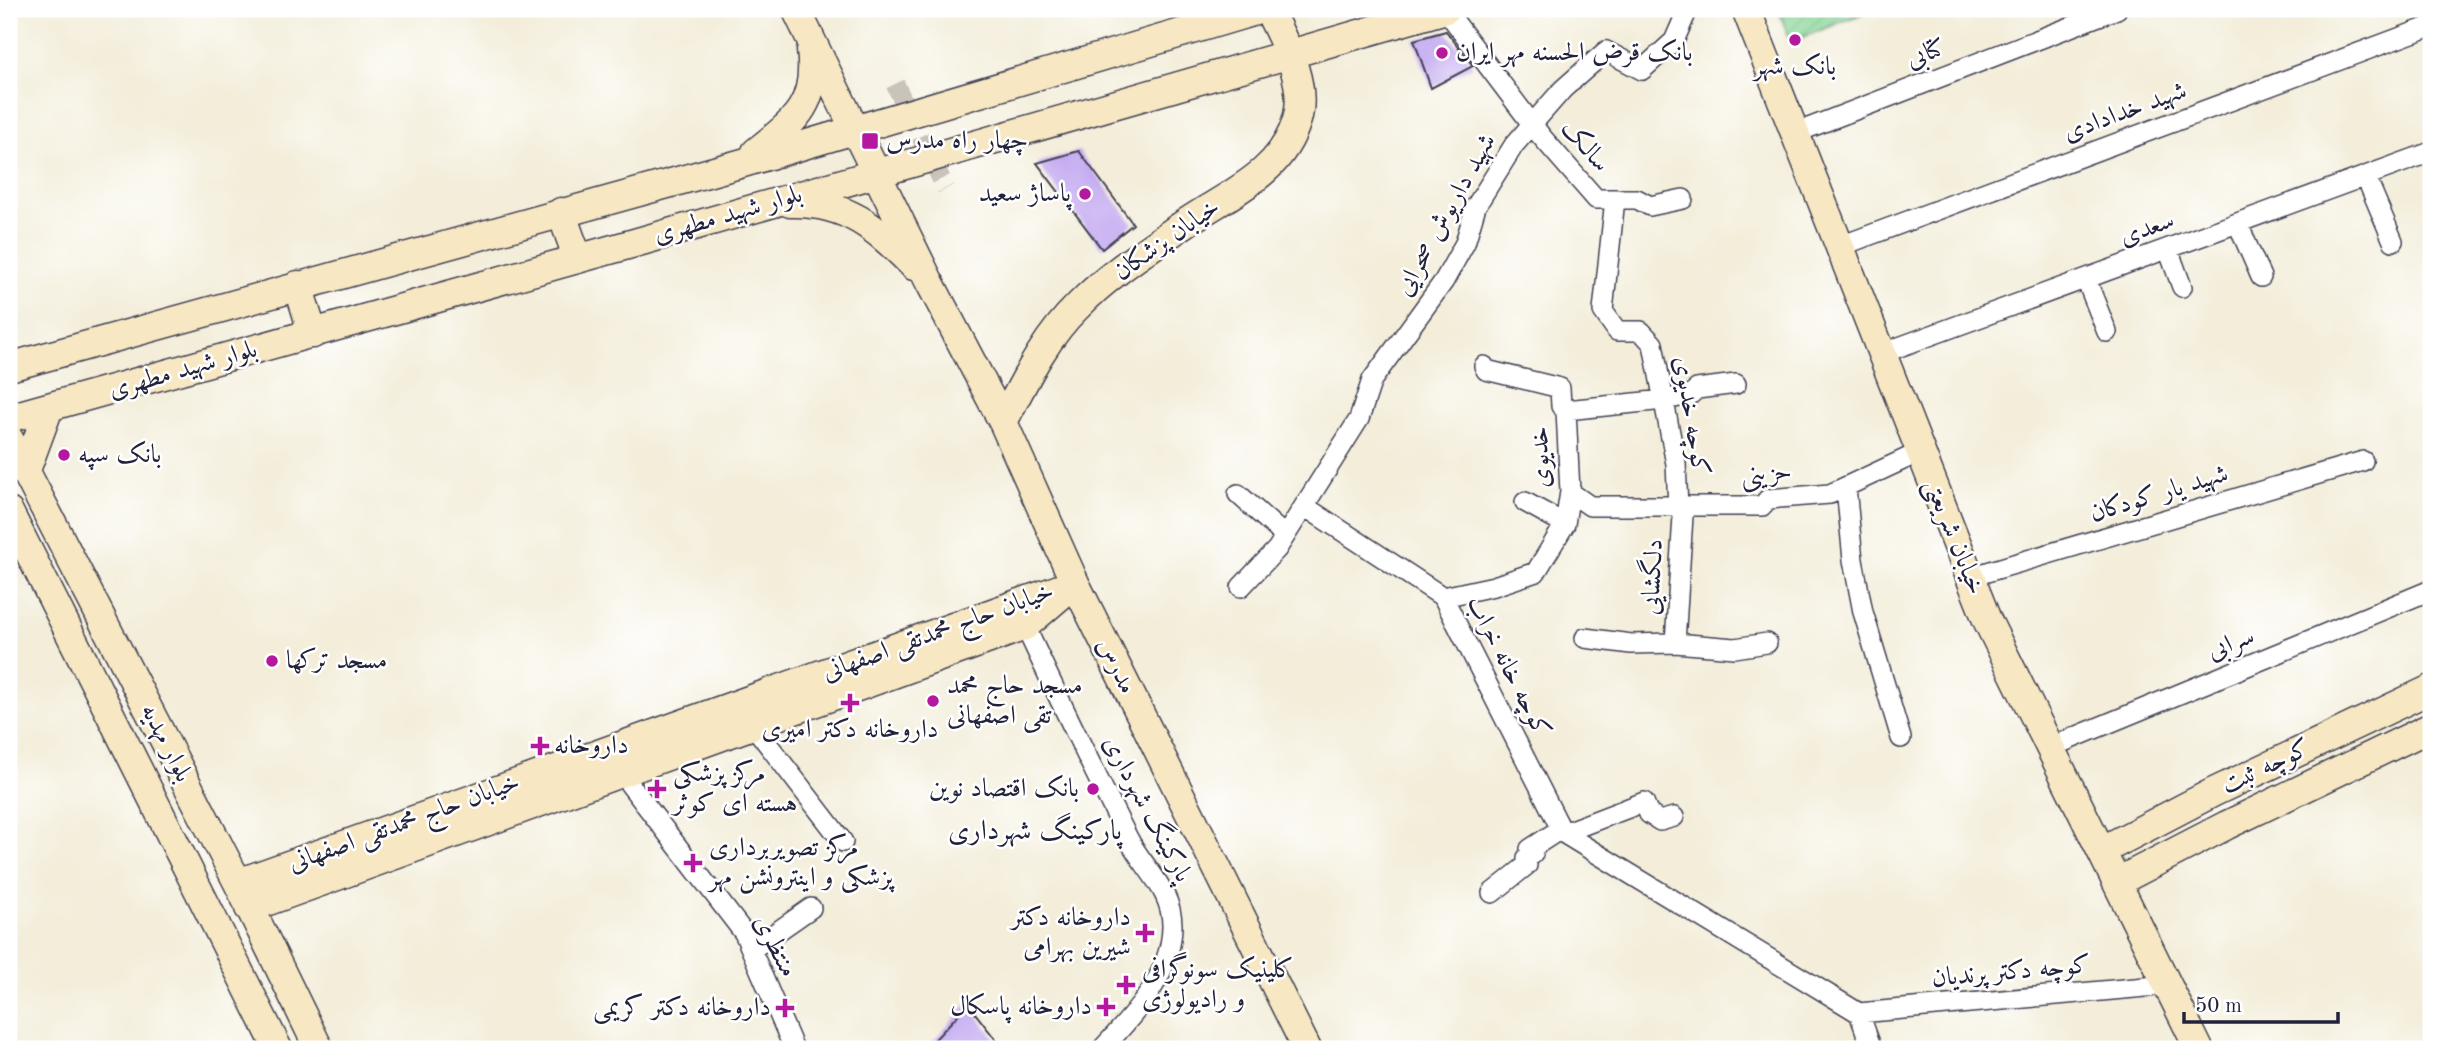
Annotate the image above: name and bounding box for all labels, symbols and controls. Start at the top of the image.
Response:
marker: بانک شهر [1787,32,1803,48]
street label: کتابی [1903,35,1951,77]
place label: بانک قرض الحسنه مهر ایران [1456,38,1693,68]
marker: بانک قرض الحسنه مهر ایران [1434,45,1450,61]
place label: بانک شهر [1751,52,1836,82]
street label: شهید خدادادی [2060,78,2191,148]
street label: سالک [1556,114,1616,177]
place label: چهار راه مدرس [886,128,1028,156]
street label: شهید داریوش صحرایی [1391,130,1503,301]
marker: چهار راه مدرس [860,131,880,151]
street label: بلوار شهید مطهری [651,181,806,251]
place label: پاساژ سعید [979,181,1072,211]
marker: پاساژ سعید [1077,186,1093,202]
street label: خیابان پزشکان [1108,192,1226,288]
street label: سعدی [2116,207,2178,251]
street label: بلوار شهید مطهری [106,336,261,406]
street label: کوچه خدیوی [1666,354,1713,478]
street label: خدیوی [1527,426,1557,488]
place label: بانک سپه [78,440,162,471]
marker: بانک سپه [56,447,72,463]
street label: حزینی [1739,458,1794,494]
street label: شهید یار کودکان [2087,460,2232,529]
street label: خیابان شریعتی [1915,475,1989,600]
street label: دلگشایی [1633,538,1670,616]
street label: خیابان حاج محمدتقی اصفهانی [819,578,1060,694]
street label: کوچه خانه خراب [1458,592,1555,743]
street label: سرابی [2204,623,2260,669]
street label: مدرس [1091,634,1141,698]
place label: مسجد ترکها [286,647,387,674]
marker: مسجد ترکها [264,653,280,669]
place label: مسجد حاج محمد تقی اصفهانی [947,673,1083,733]
marker: مسجد حاج محمد تقی اصفهانی [925,693,941,709]
marker: داروخانه دکتر امیری [842,695,858,711]
street label: بلوار مهدیه [134,700,197,787]
place label: داروخانه دکتر امیری [761,717,939,744]
street label: پارکینگ شهرداری [1094,729,1201,889]
place label: داروخانه [554,733,629,760]
street label: کوچه ثبت [2218,735,2316,802]
marker: داروخانه [532,738,548,754]
place label: مرکز پزشکی هسته ای کوثر [670,759,798,819]
street label: خیابان حاج محمدتقی اصفهانی [285,769,526,885]
place label: بانک اقتصاد نوین [929,774,1079,804]
marker: مرکز پزشکی هسته ای کوثر [647,779,667,799]
marker: بانک اقتصاد نوین [1085,781,1101,797]
district label: پارکینگ شهرداری [948,812,1124,850]
place label: مرکز تصویربرداری پزشکی و اینترونشن مهر [706,833,895,894]
marker: مرکز تصویربرداری پزشکی و اینترونشن مهر [683,853,703,873]
place label: داروخانه دکتر شیرین بهرامی [1008,905,1131,963]
street label: منتظری [747,911,802,982]
marker: داروخانه دکتر شیرین بهرامی [1137,925,1153,941]
place label: کلینیک سونوگرافی و رادیولوژی [1142,951,1294,1015]
street label: کوچه دکتر پرندیان [1930,952,2092,995]
marker: کلینیک سونوگرافی و رادیولوژی [1116,975,1136,995]
scale bar [2184,981,2338,1025]
place label: داروخانه پاسکال [950,992,1092,1024]
place label: داروخانه دکتر کریمی [593,993,771,1024]
text: 50 m [2195,996,2242,1017]
marker: داروخانه پاسکال [1098,999,1114,1015]
marker: داروخانه دکتر کریمی [777,1000,793,1016]

